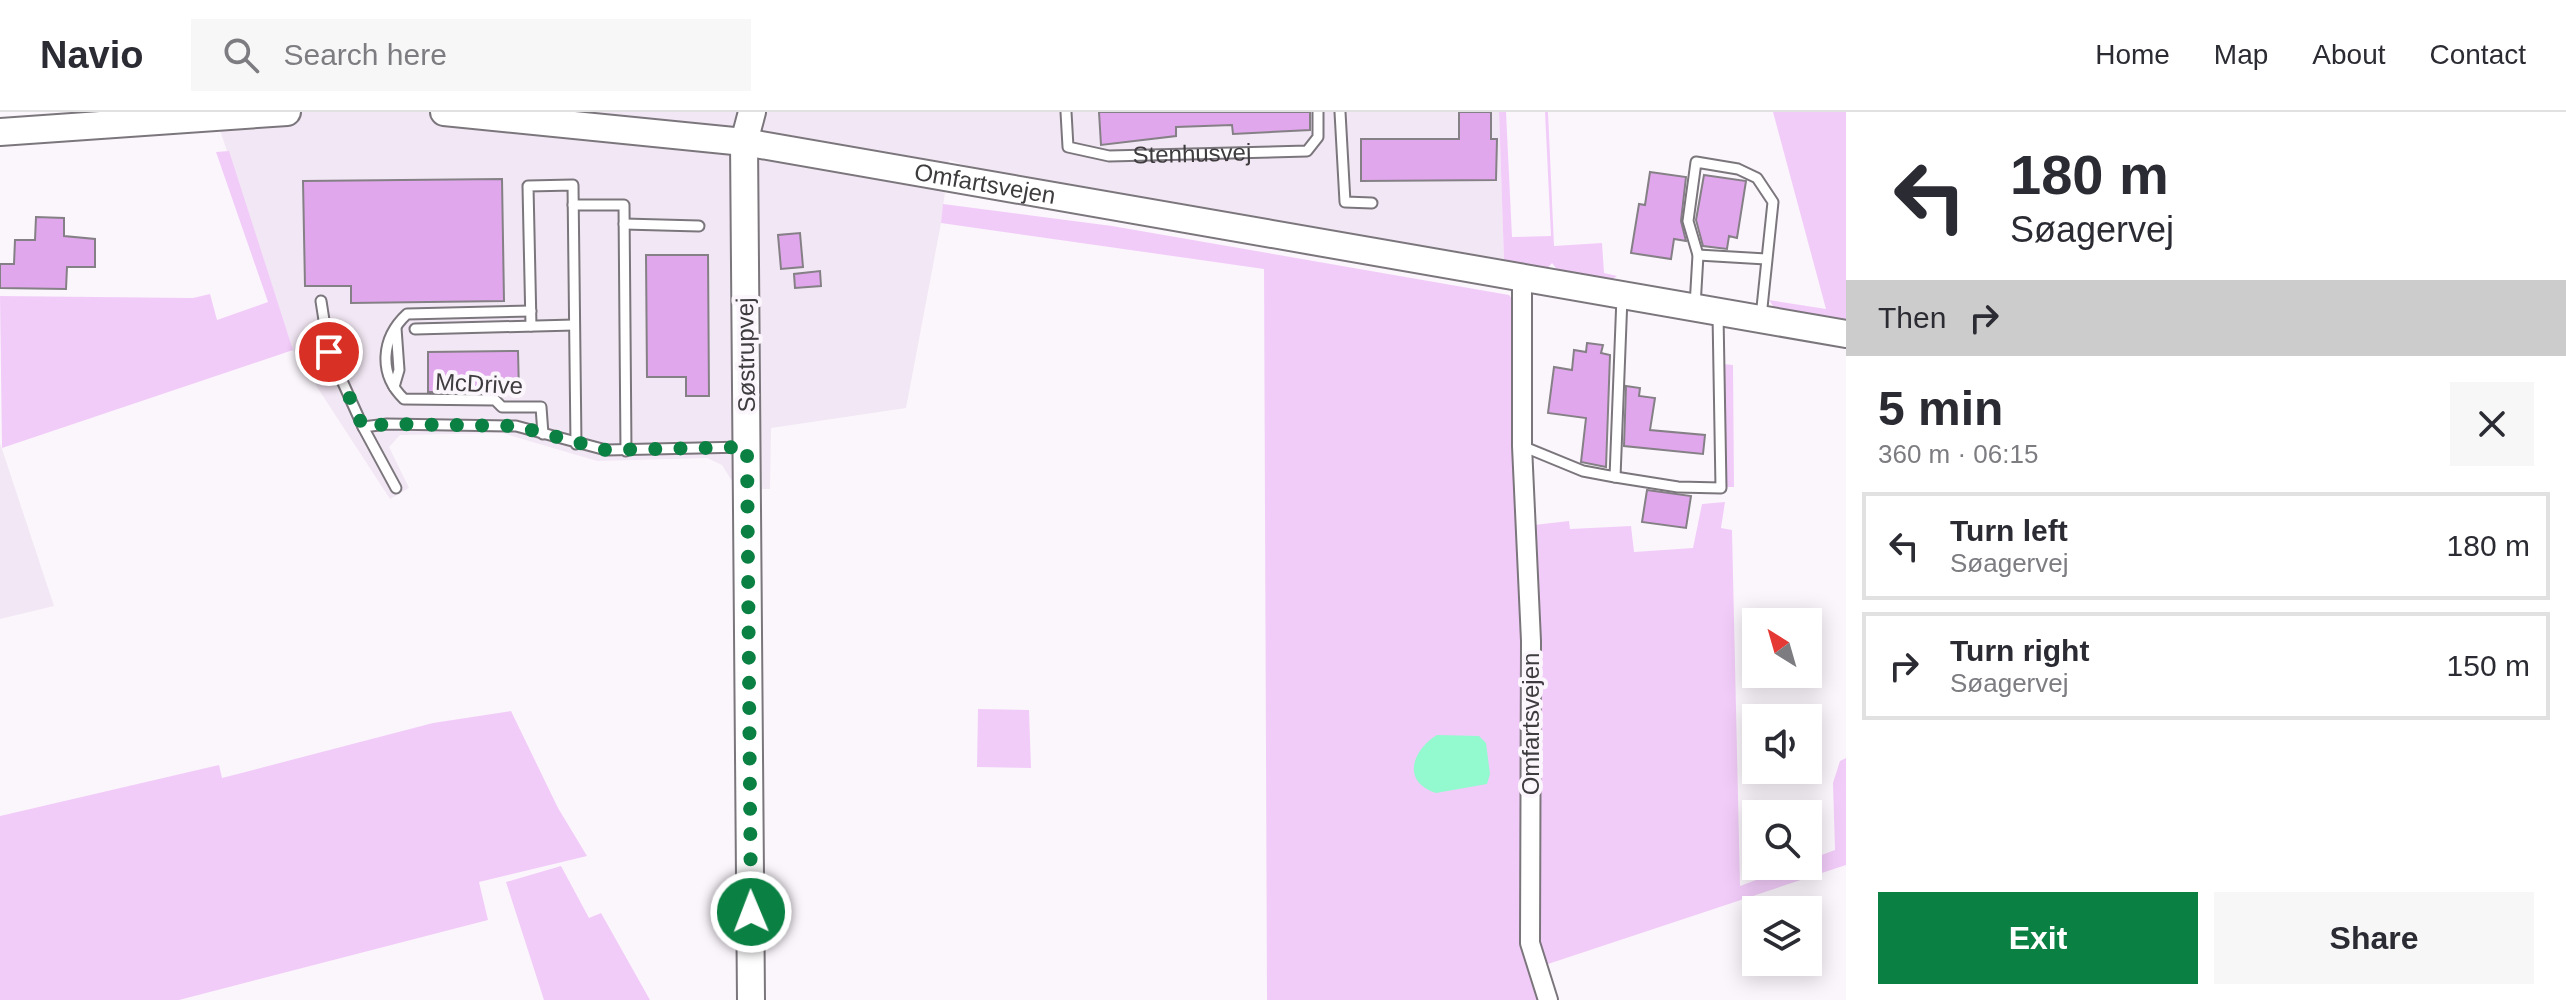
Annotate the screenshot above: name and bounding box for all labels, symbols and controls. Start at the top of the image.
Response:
search box [191,19,751,91]
icon: search [219,33,263,77]
text: Navio [40,34,143,76]
text: Search here [283,38,447,71]
text: Home [2095,39,2170,70]
text: Map [2214,39,2268,70]
text: About [2312,39,2386,70]
text: Contact [2430,39,2526,70]
street label: Stenhusvej [1132,138,1252,168]
text: 180 m [2010,143,2169,206]
icon: left [1878,144,1982,248]
street label: Omfartsvejen [912,158,1058,209]
text: Søagervej [2010,209,2174,250]
icon: right [1962,296,2006,340]
street label: Søstrupvej [731,297,760,413]
text: Then [1878,301,1946,334]
pin [295,318,363,386]
icon: arrive [307,330,351,374]
street label: McDrive [434,368,524,399]
text: 5 min [1878,382,2003,435]
button: close [2450,382,2534,466]
text: 360 m · 06:15 [1878,439,2038,469]
text: Turn left [1950,514,2068,547]
icon: left [1882,524,1926,568]
text: 180 m [2447,529,2530,562]
text: Søagervej [1950,548,2069,578]
north arrow [1742,608,1822,688]
map controls [1742,608,1822,976]
text: Turn right [1950,634,2089,667]
icon: right [1882,644,1926,688]
text: 150 m [2447,649,2530,682]
street label: Omfartsvejen [1517,653,1544,795]
text: Søagervej [1950,668,2069,698]
button: sound [1742,704,1822,784]
button: search [1742,800,1822,880]
position arrow [709,870,793,954]
button: Exit [1878,892,2198,984]
button: Share [2214,892,2534,984]
button: layers [1742,896,1822,976]

